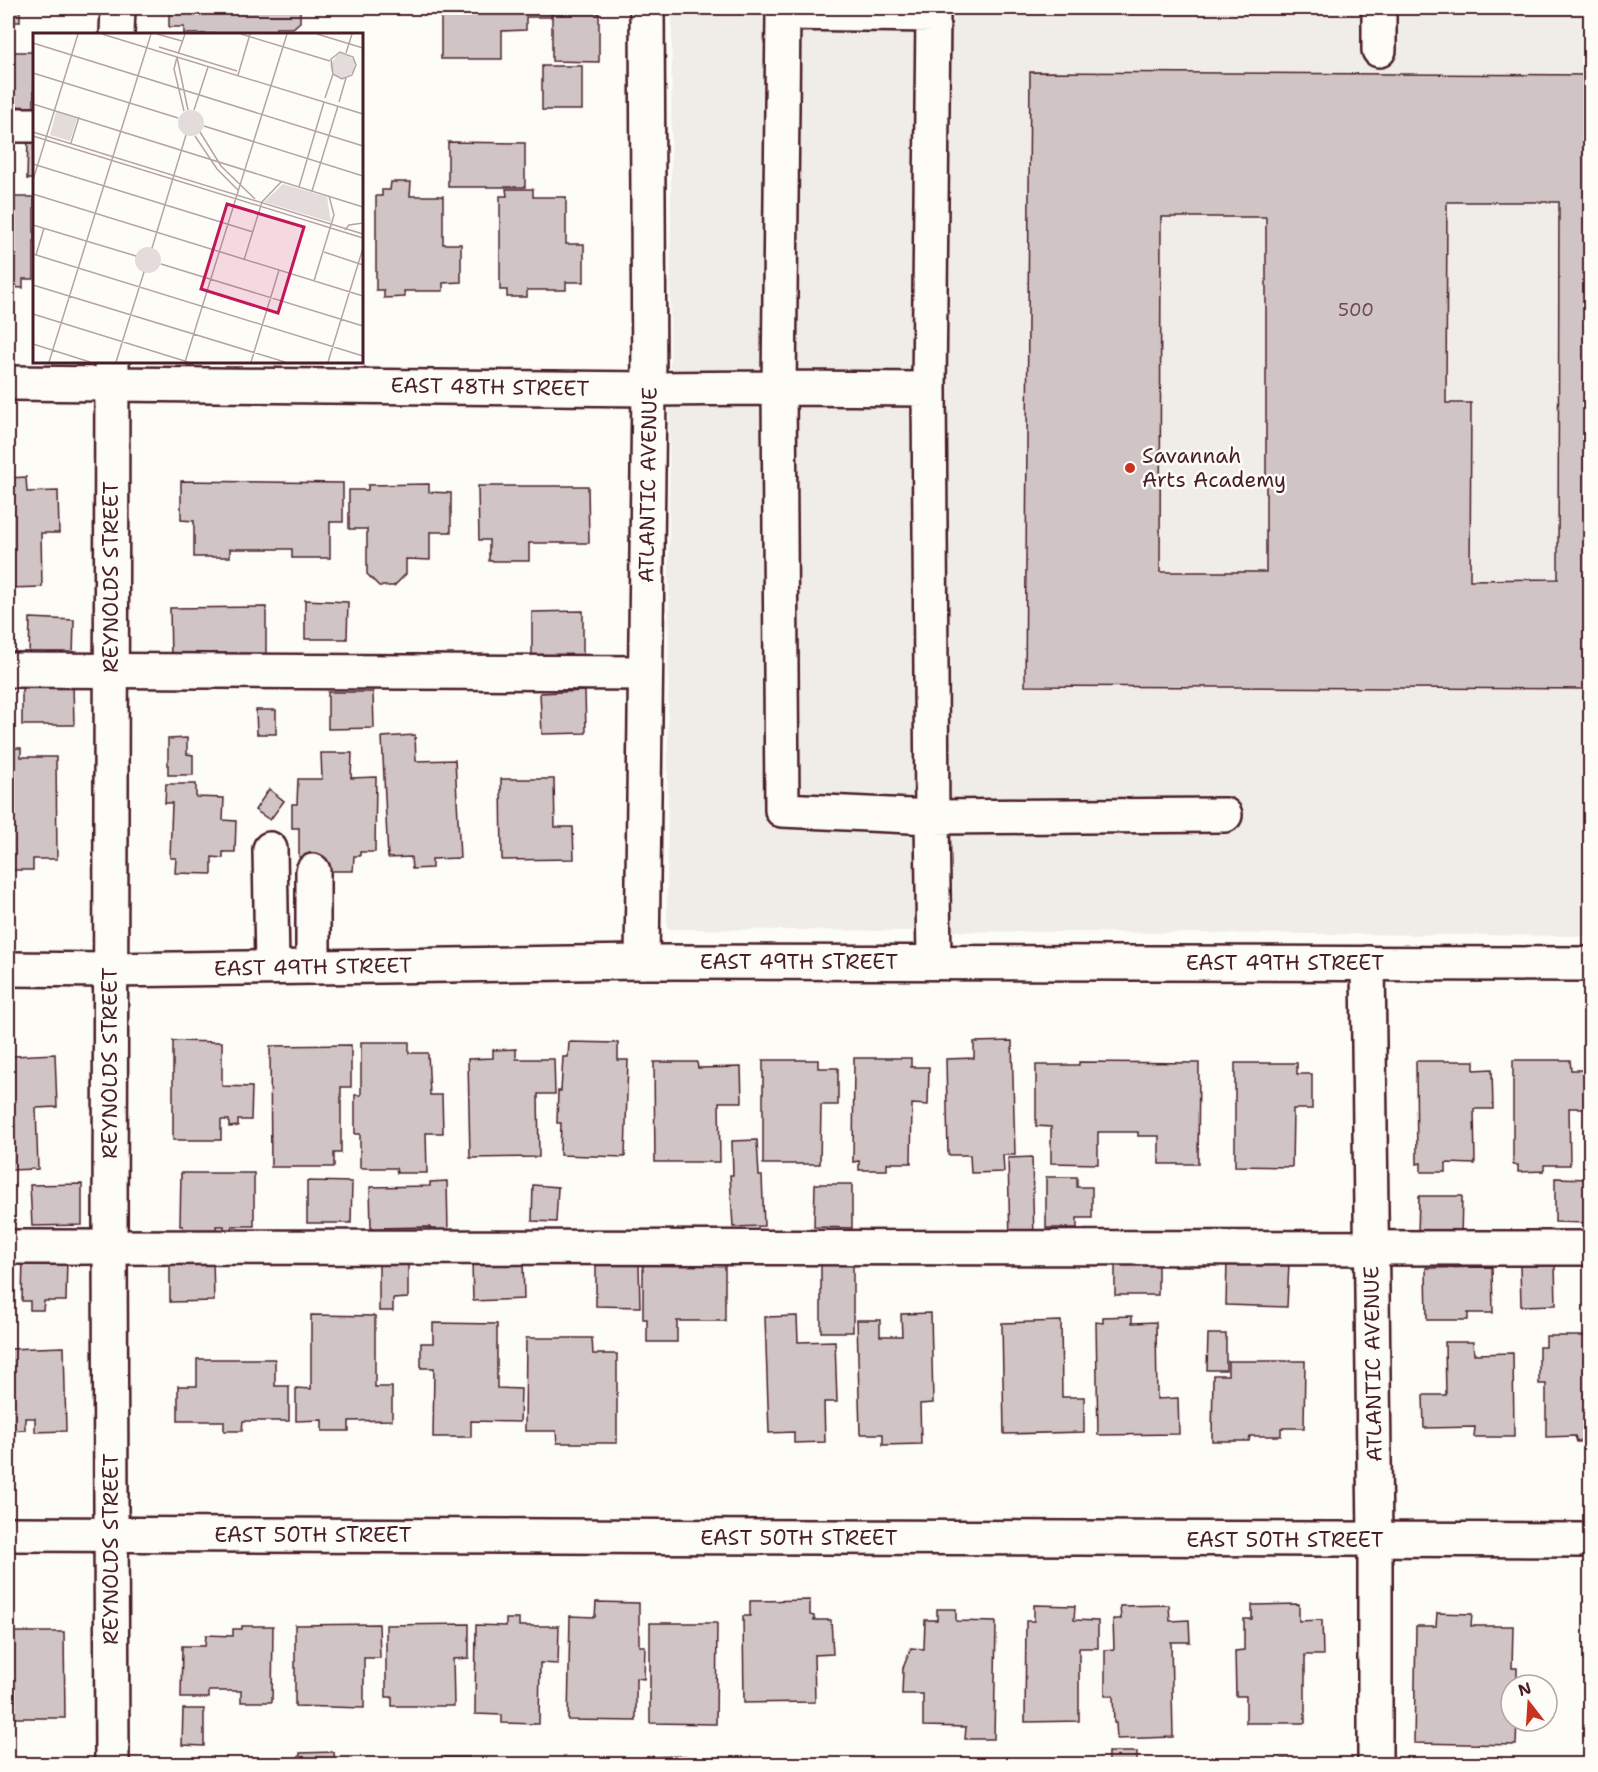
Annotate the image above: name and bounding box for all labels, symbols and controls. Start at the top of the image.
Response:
inset map [33,33,363,363]
house number: 500 [1338,298,1374,322]
street label: EAST 48TH STREET [390,371,590,403]
street label: ATLANTIC AVENUE [632,387,664,583]
place label: Savannah Arts Academy [1142,442,1286,494]
marker: Savannah Arts Academy [1123,461,1137,475]
street label: REYNOLDS STREET [97,481,125,673]
street label: EAST 49TH STREET [700,948,898,976]
street label: EAST 49TH STREET [1186,949,1384,977]
street label: EAST 49TH STREET [214,951,412,983]
street label: REYNOLDS STREET [96,967,124,1159]
street label: ATLANTIC AVENUE [1357,1266,1389,1462]
street label: REYNOLDS STREET [97,1453,125,1645]
street label: EAST 50TH STREET [214,1521,412,1549]
street label: EAST 50TH STREET [700,1524,898,1552]
street label: EAST 50TH STREET [1186,1526,1384,1554]
north arrow [1499,1673,1559,1733]
text: N [1516,1677,1534,1701]

